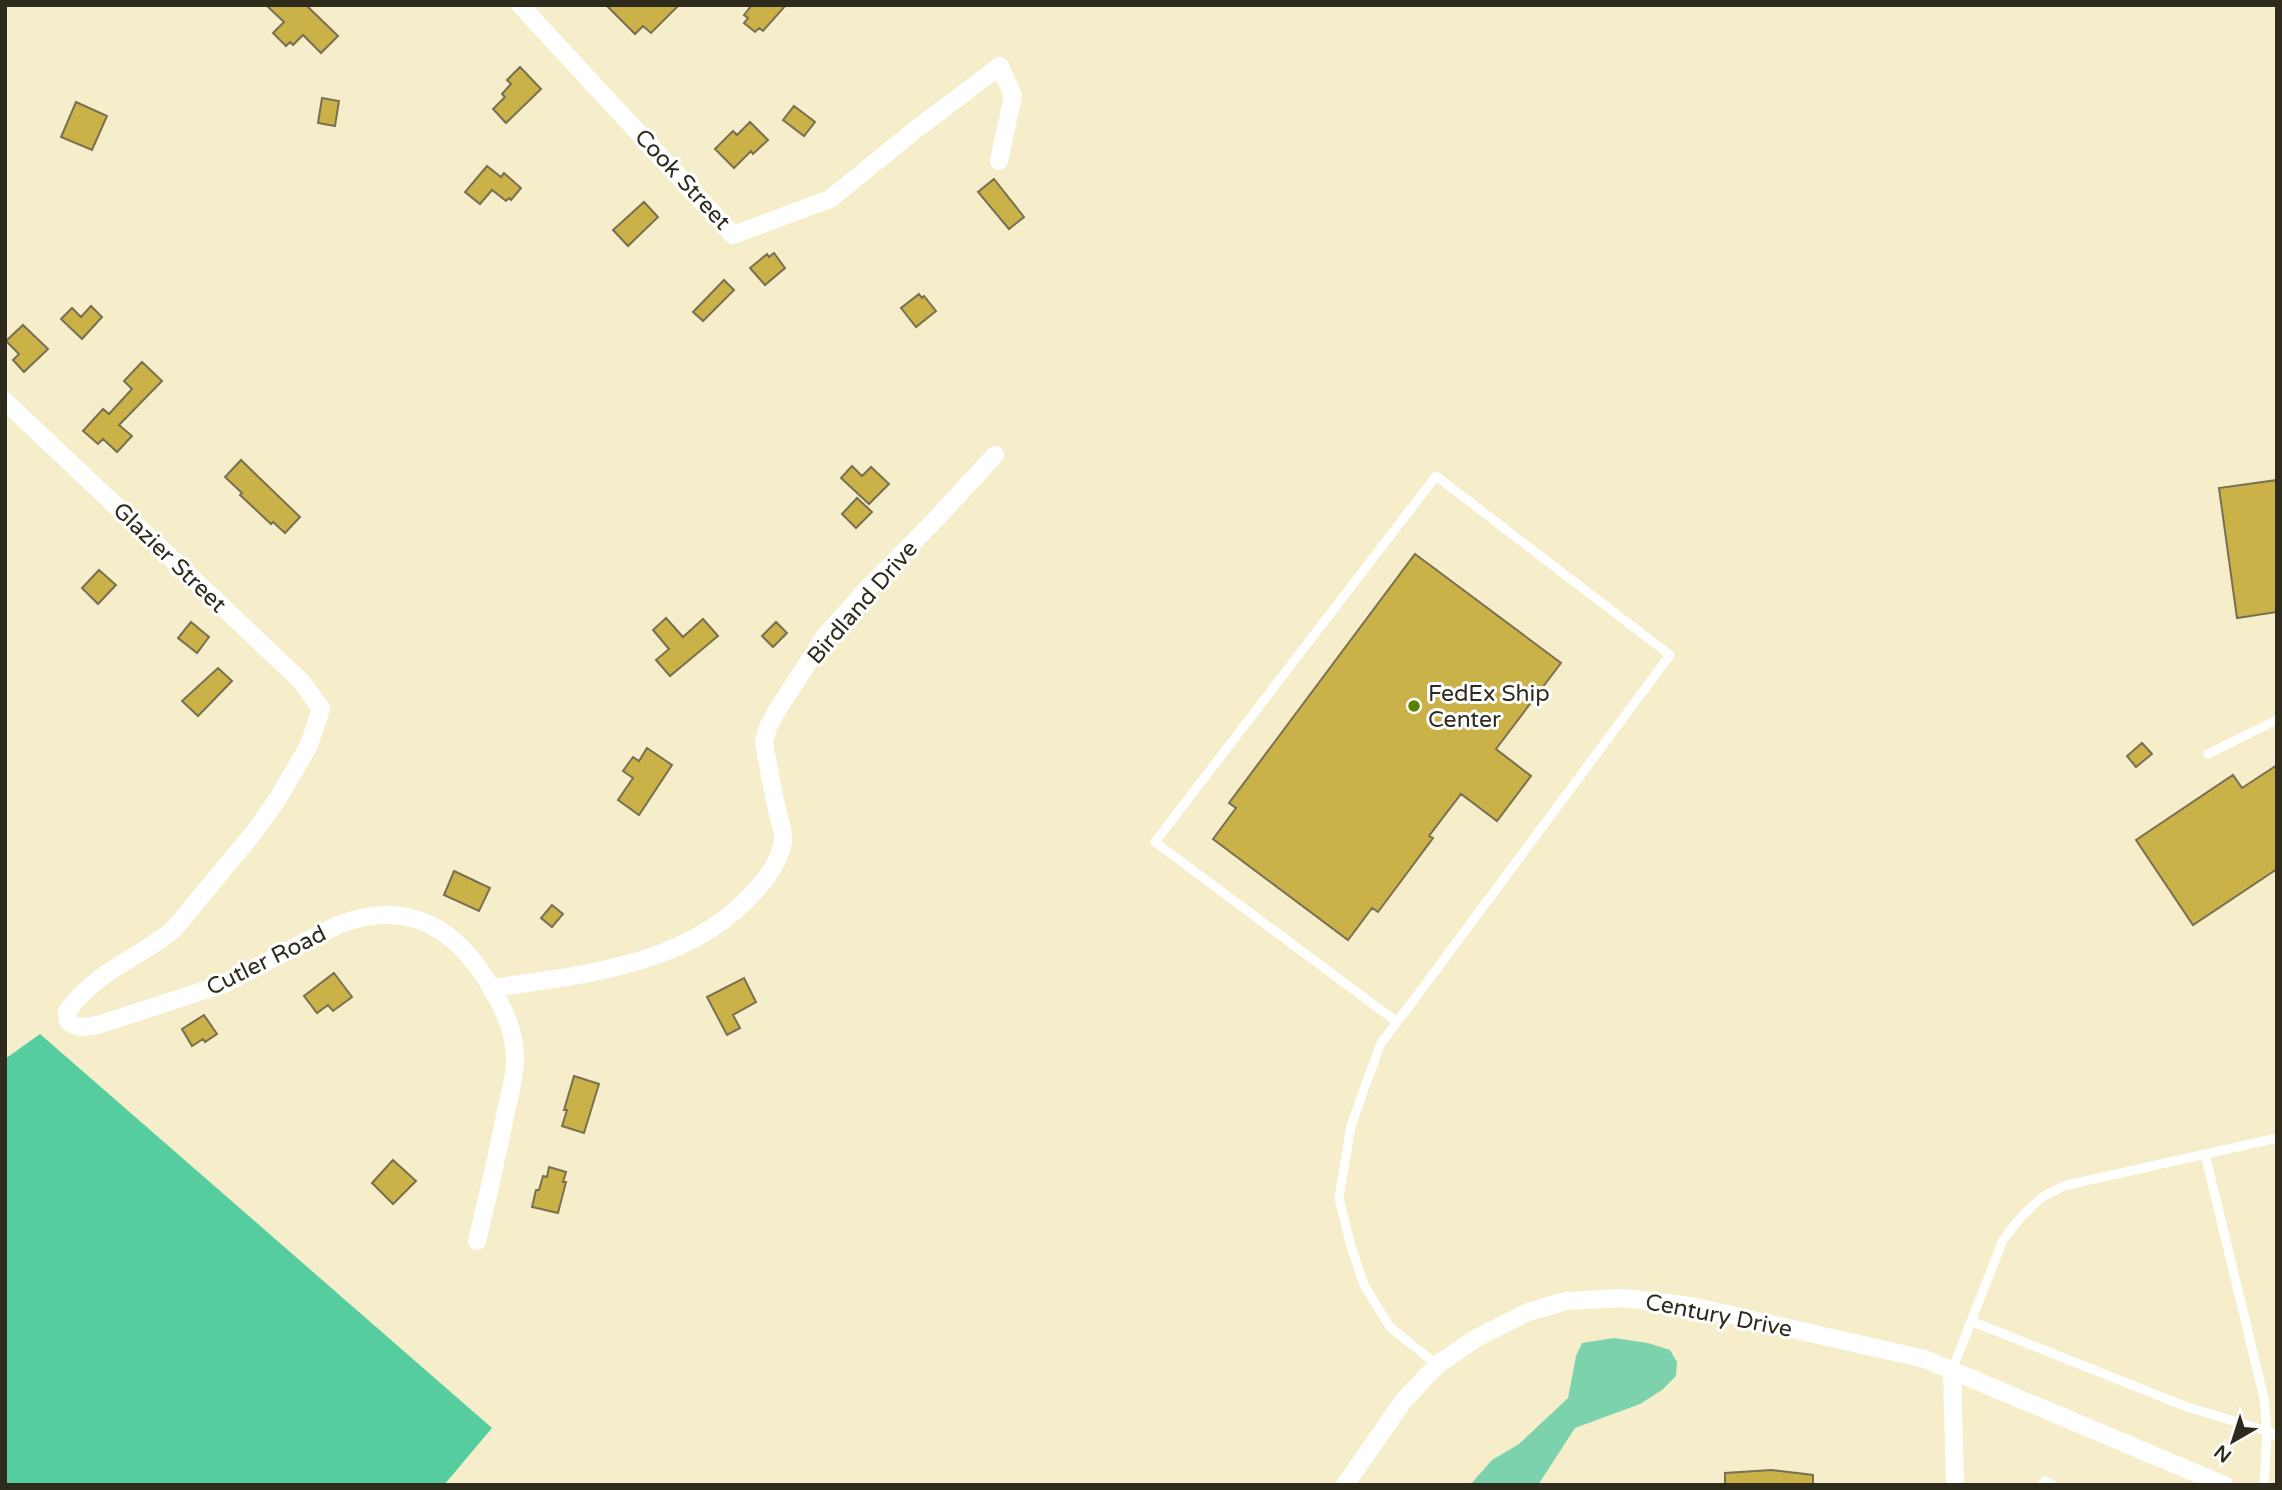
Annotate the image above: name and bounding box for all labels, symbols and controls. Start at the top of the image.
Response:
street label: Cook Street [628,123,736,236]
street label: Glazier Street [107,497,232,619]
street label: Birdland Drive [802,535,924,670]
place label: FedEx Ship Center [1428,680,1550,734]
marker: FedEx Ship Center [1406,698,1422,714]
street label: Cutler Road [202,920,331,1002]
street label: Century Drive [1643,1288,1795,1344]
north arrow [2198,1406,2268,1476]
text: N [2210,1440,2236,1467]

